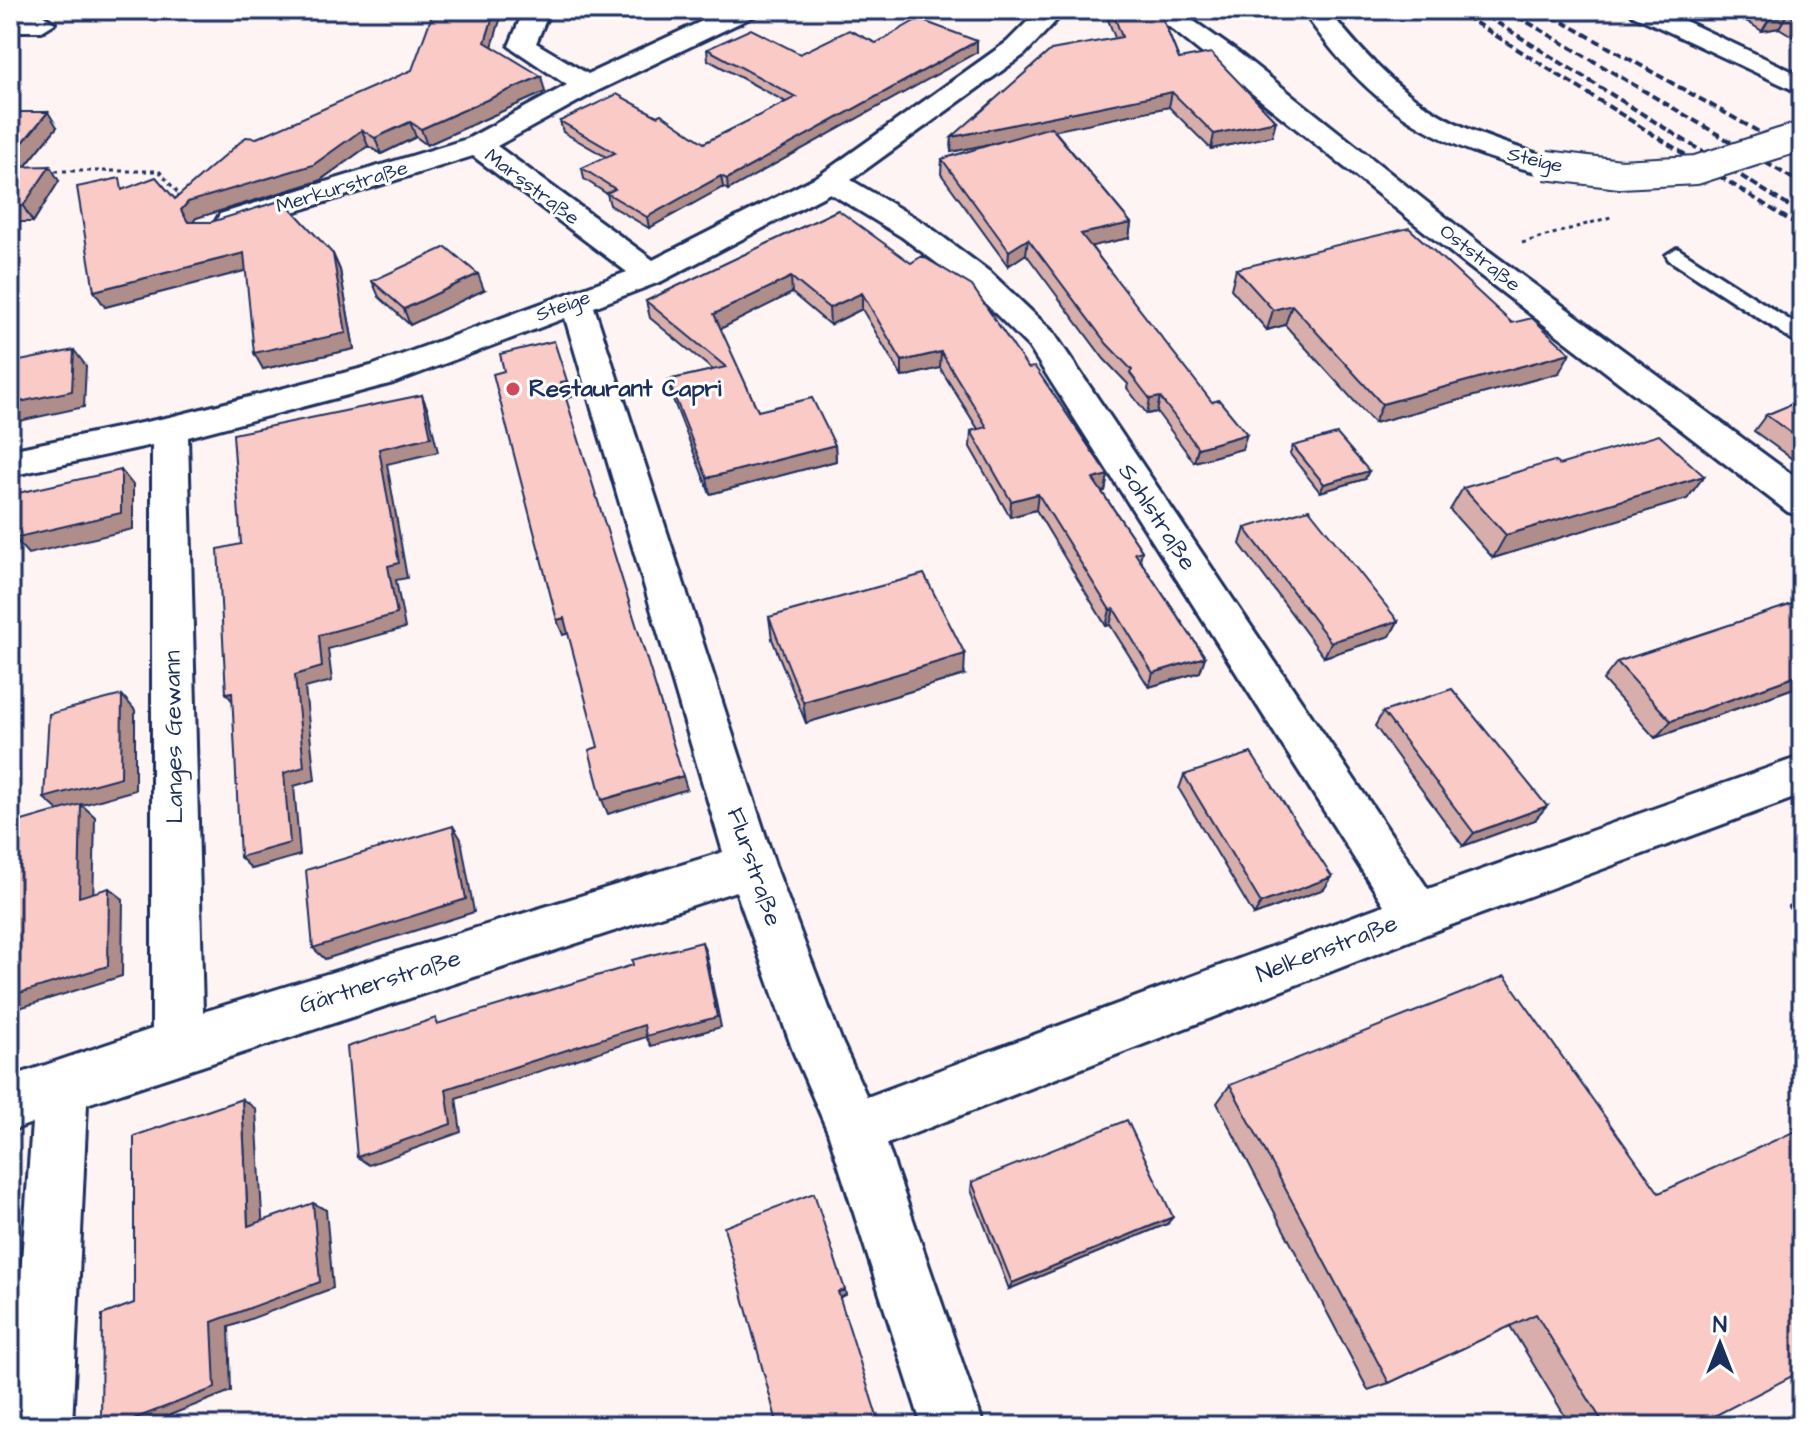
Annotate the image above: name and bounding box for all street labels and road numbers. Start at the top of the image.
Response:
street label: Steige [1504,140,1566,181]
street label: Marsstraße [479,142,585,232]
street label: Merkurstraße [273,154,411,220]
street label: Oststraße [1434,217,1527,299]
street label: Steige [532,283,595,330]
street label: Sohlstraße [1110,457,1204,577]
street label: Langes Gewann [155,650,194,824]
street label: Flurstraße [718,803,790,931]
street label: Nelkenstraße [1251,906,1403,992]
street label: Gärtnerstraße [295,941,465,1023]

